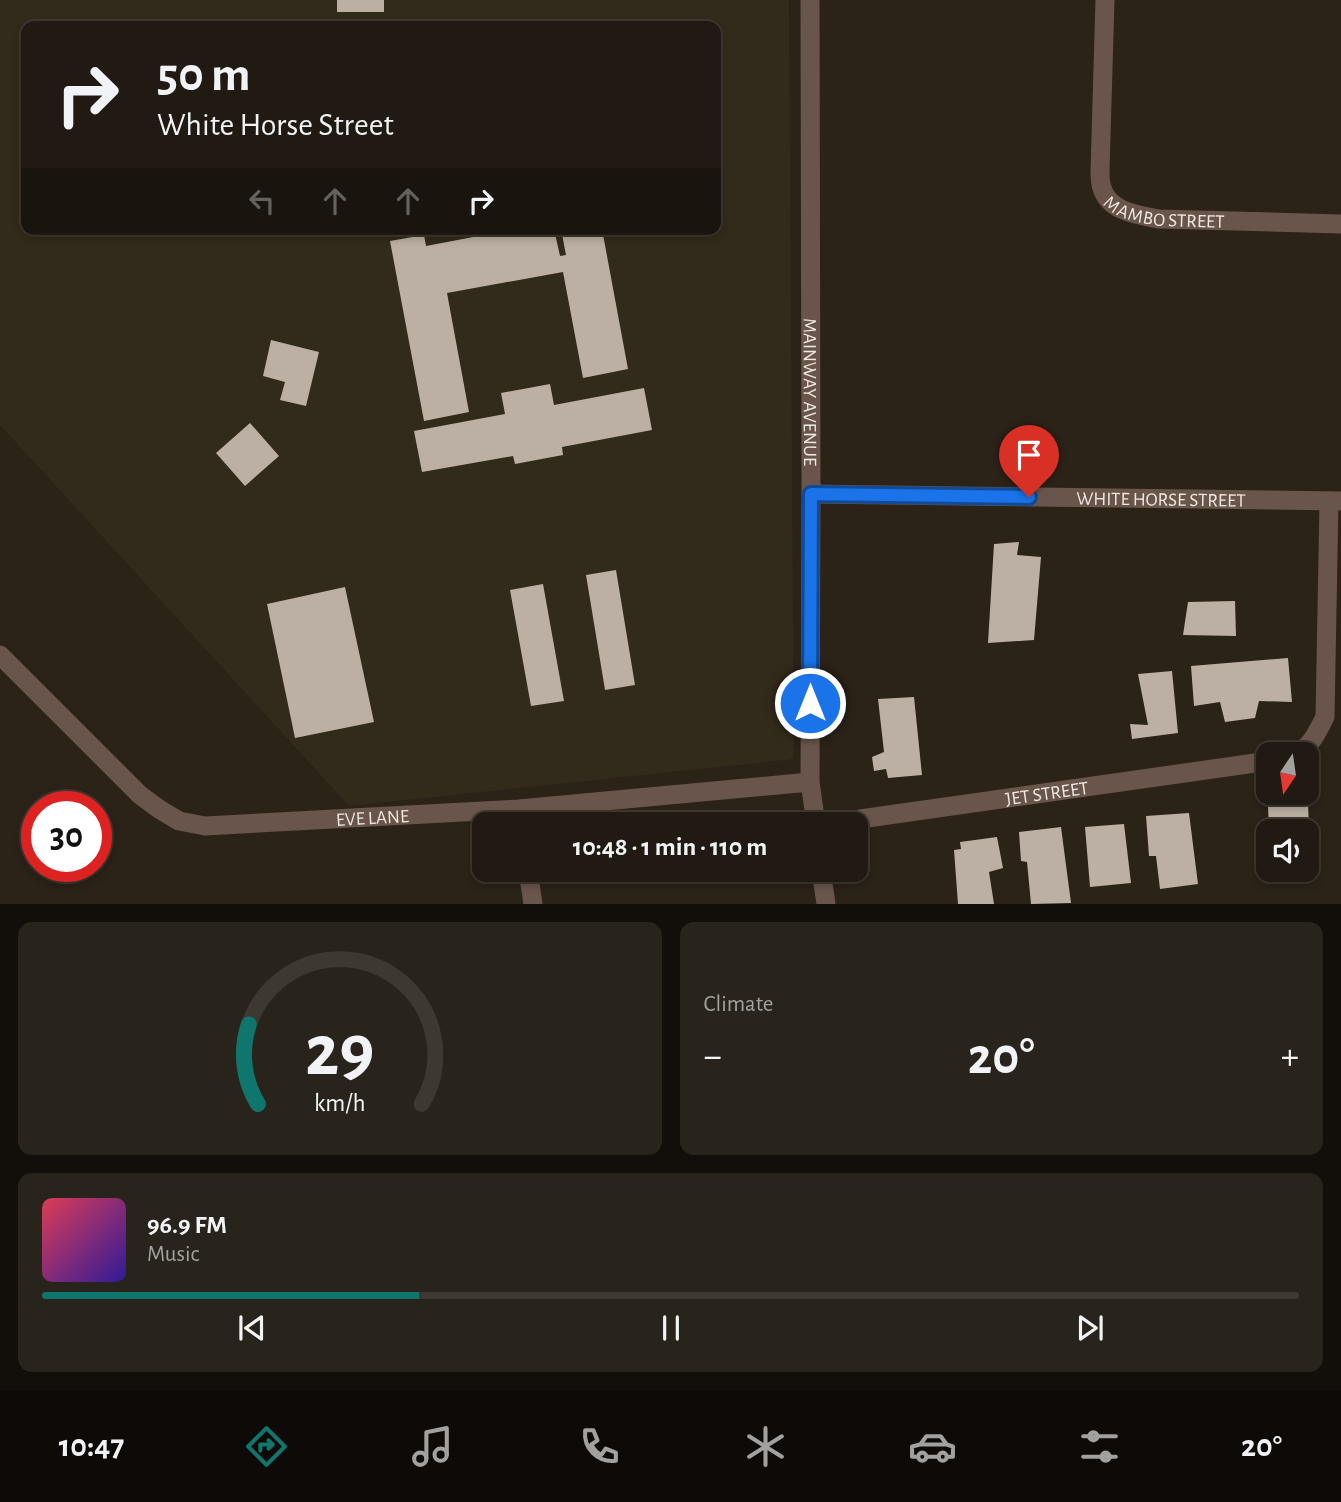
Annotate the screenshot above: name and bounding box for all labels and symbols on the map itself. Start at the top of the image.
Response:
street label: MAMBO STREET [1100,193,1225,232]
street label: MAINWAY AVENUE [800,318,819,466]
pin [999,425,1059,497]
street label: WHITE HORSE STREET [1076,490,1246,511]
position arrow [773,666,847,740]
north arrow [1256,742,1320,805]
street label: JET STREET [1004,779,1090,809]
speed limit sign: 30 [21,791,112,882]
street label: EVE LANE [335,807,410,830]

